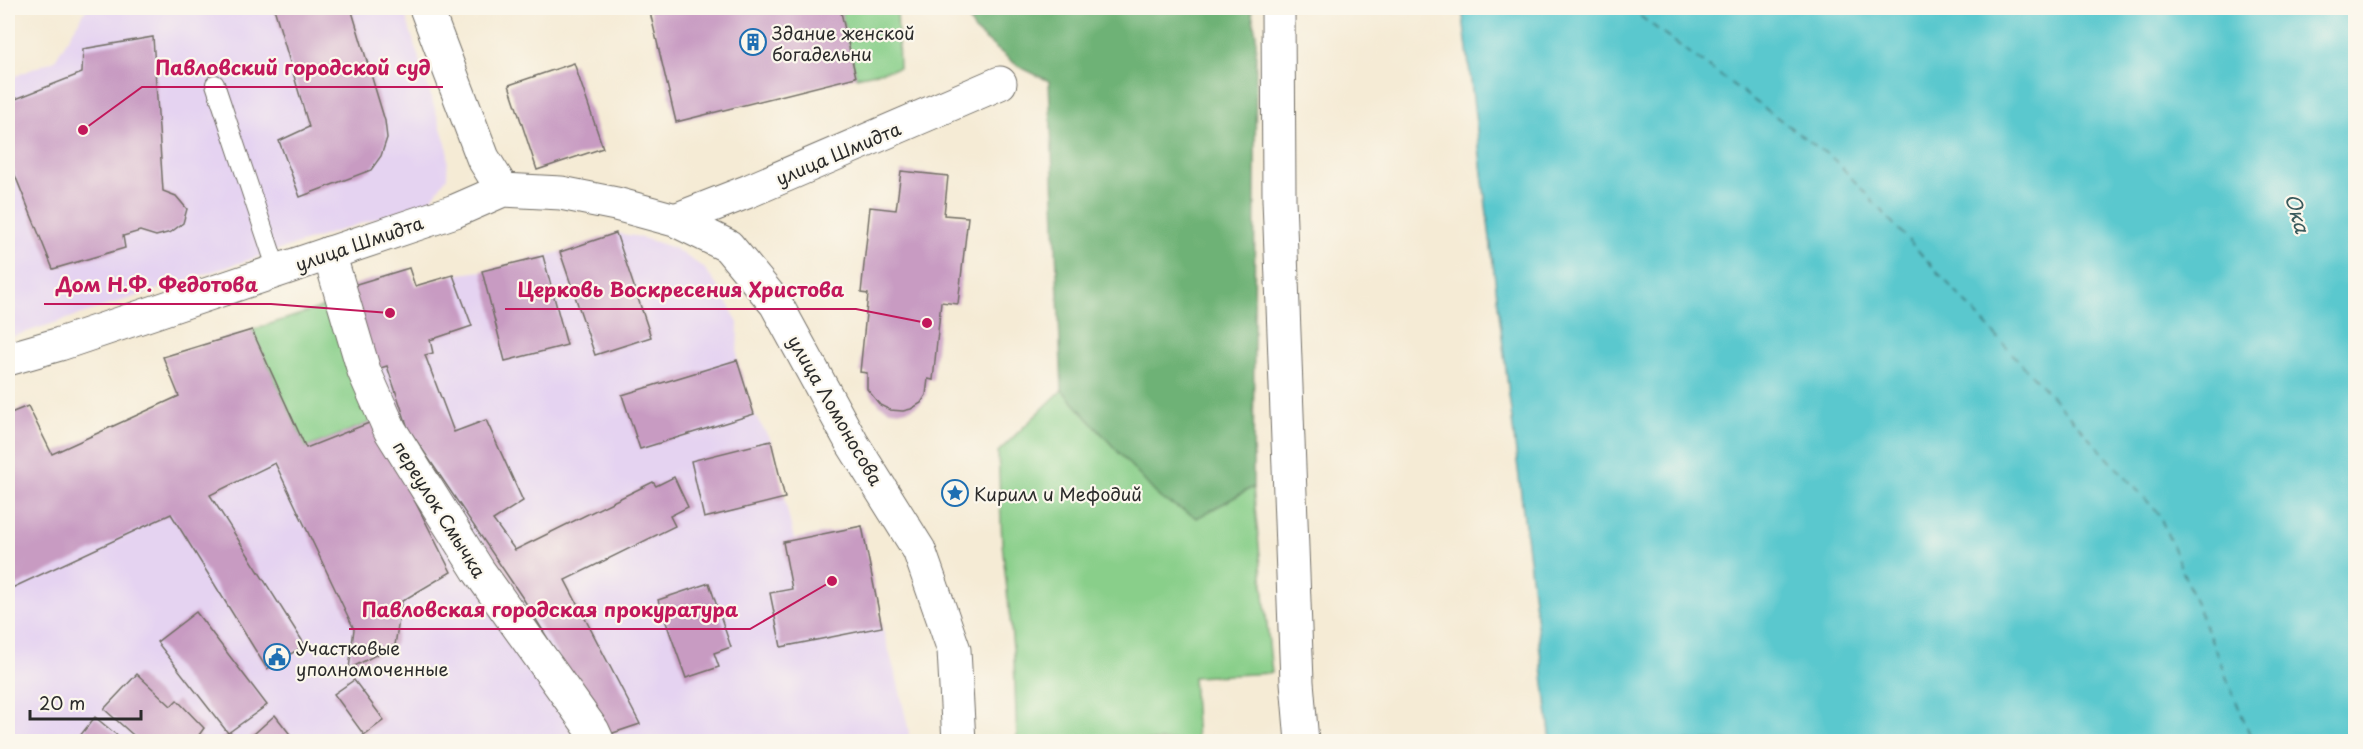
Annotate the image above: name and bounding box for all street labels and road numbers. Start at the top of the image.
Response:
street label: улица Шмидта [771,114,905,192]
street label: улица Шмидта [291,209,427,277]
street label: улица Ломоносова [782,330,890,491]
street label: переулок Смычка [387,435,493,583]

